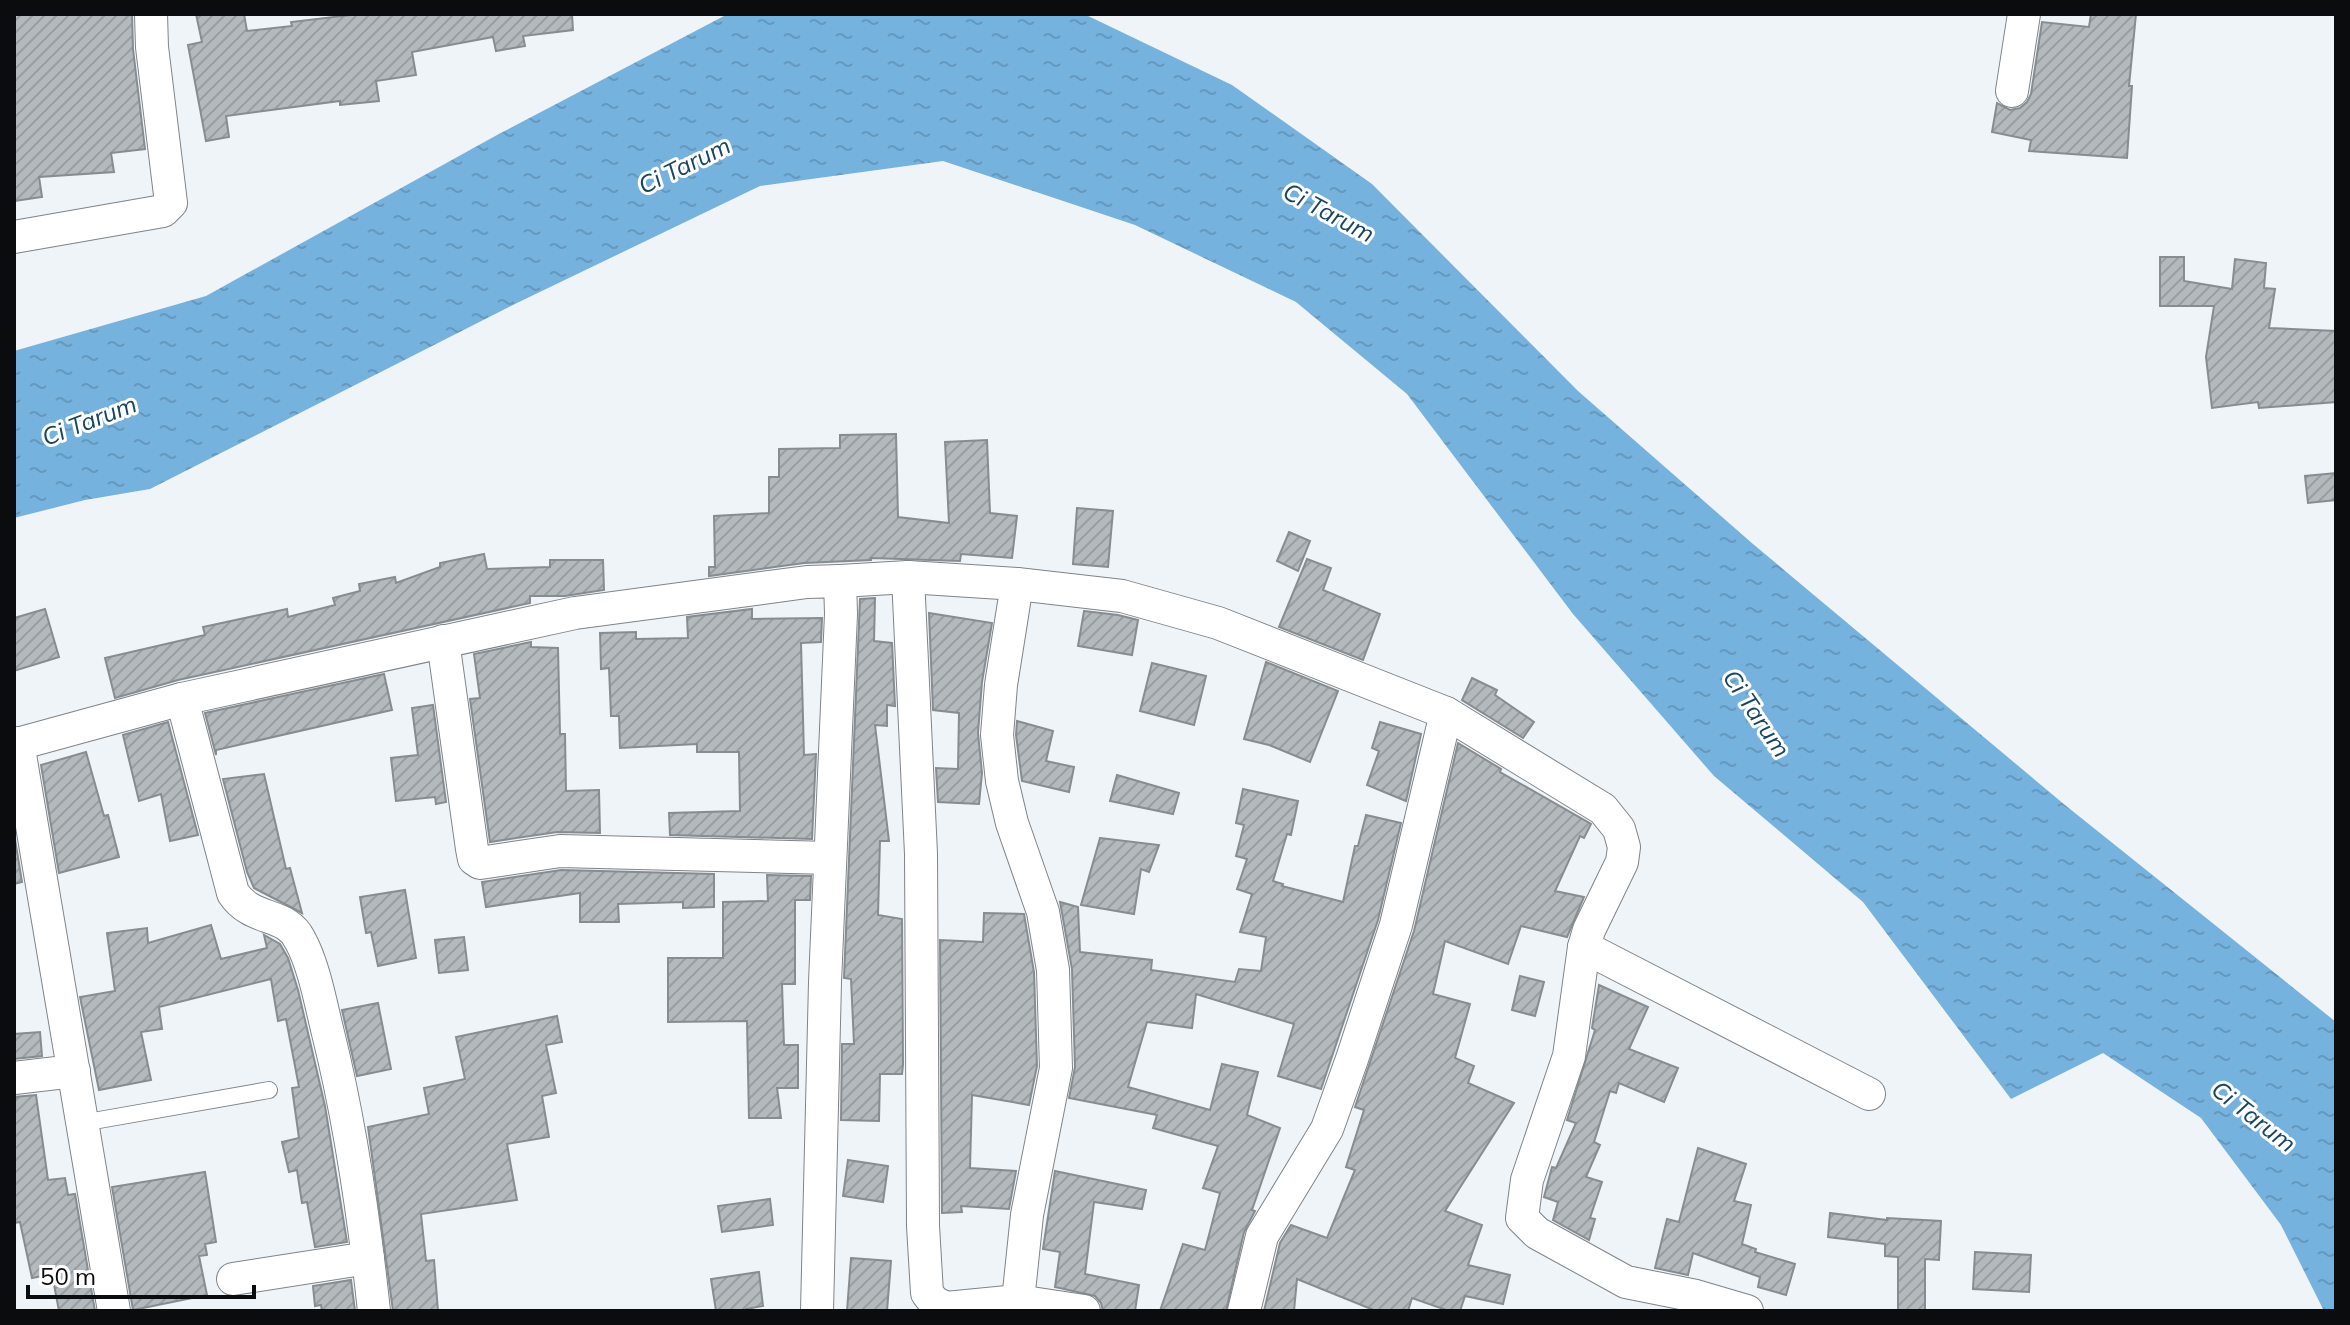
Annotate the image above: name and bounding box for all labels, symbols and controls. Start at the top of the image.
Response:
water label: Ci Tarum [633,130,735,200]
water label: Ci Tarum [1278,175,1380,249]
water label: Ci Tarum [37,388,141,452]
water label: Ci Tarum [1717,664,1797,762]
water label: Ci Tarum [2206,1074,2302,1158]
scale bar [28,1249,254,1299]
text: 50 m [40,1261,96,1291]

